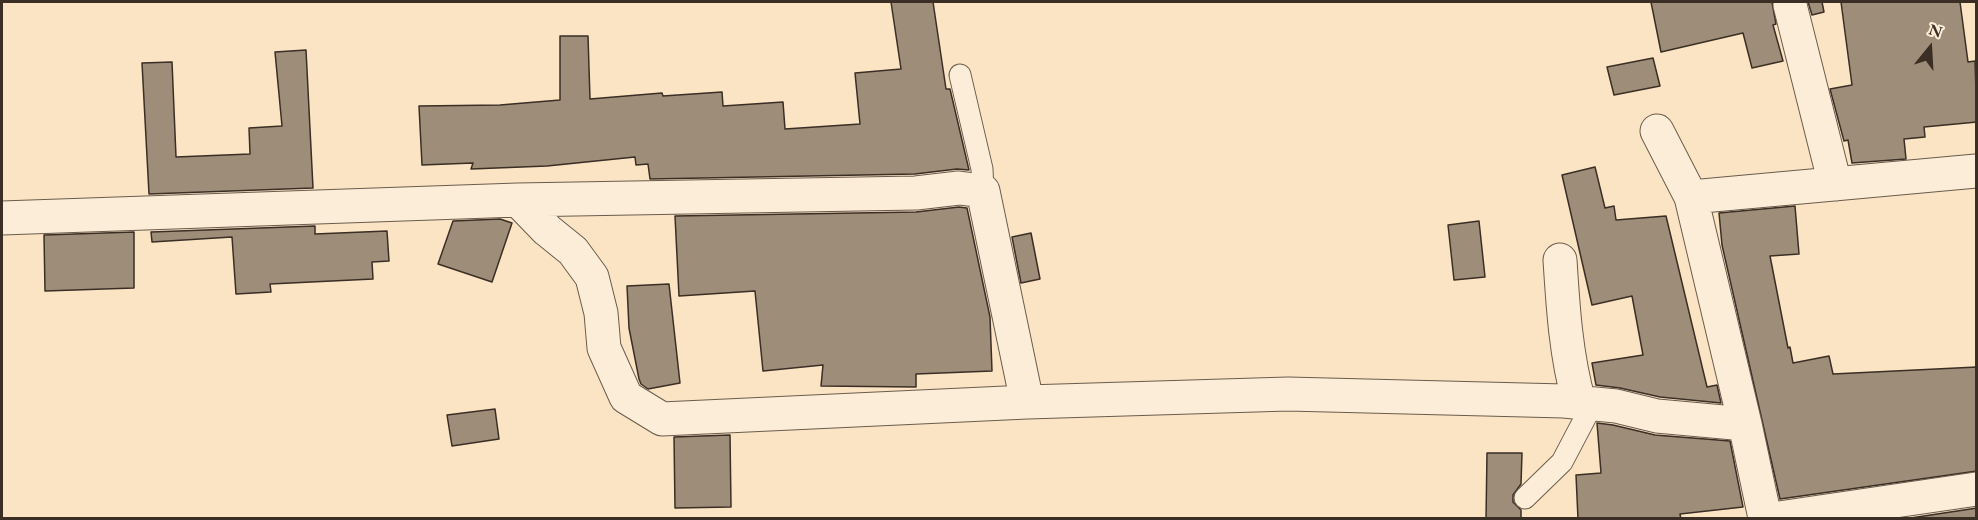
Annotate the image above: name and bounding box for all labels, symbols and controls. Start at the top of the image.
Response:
north arrow [1900,18,1960,78]
text: N [1926,18,1945,42]

